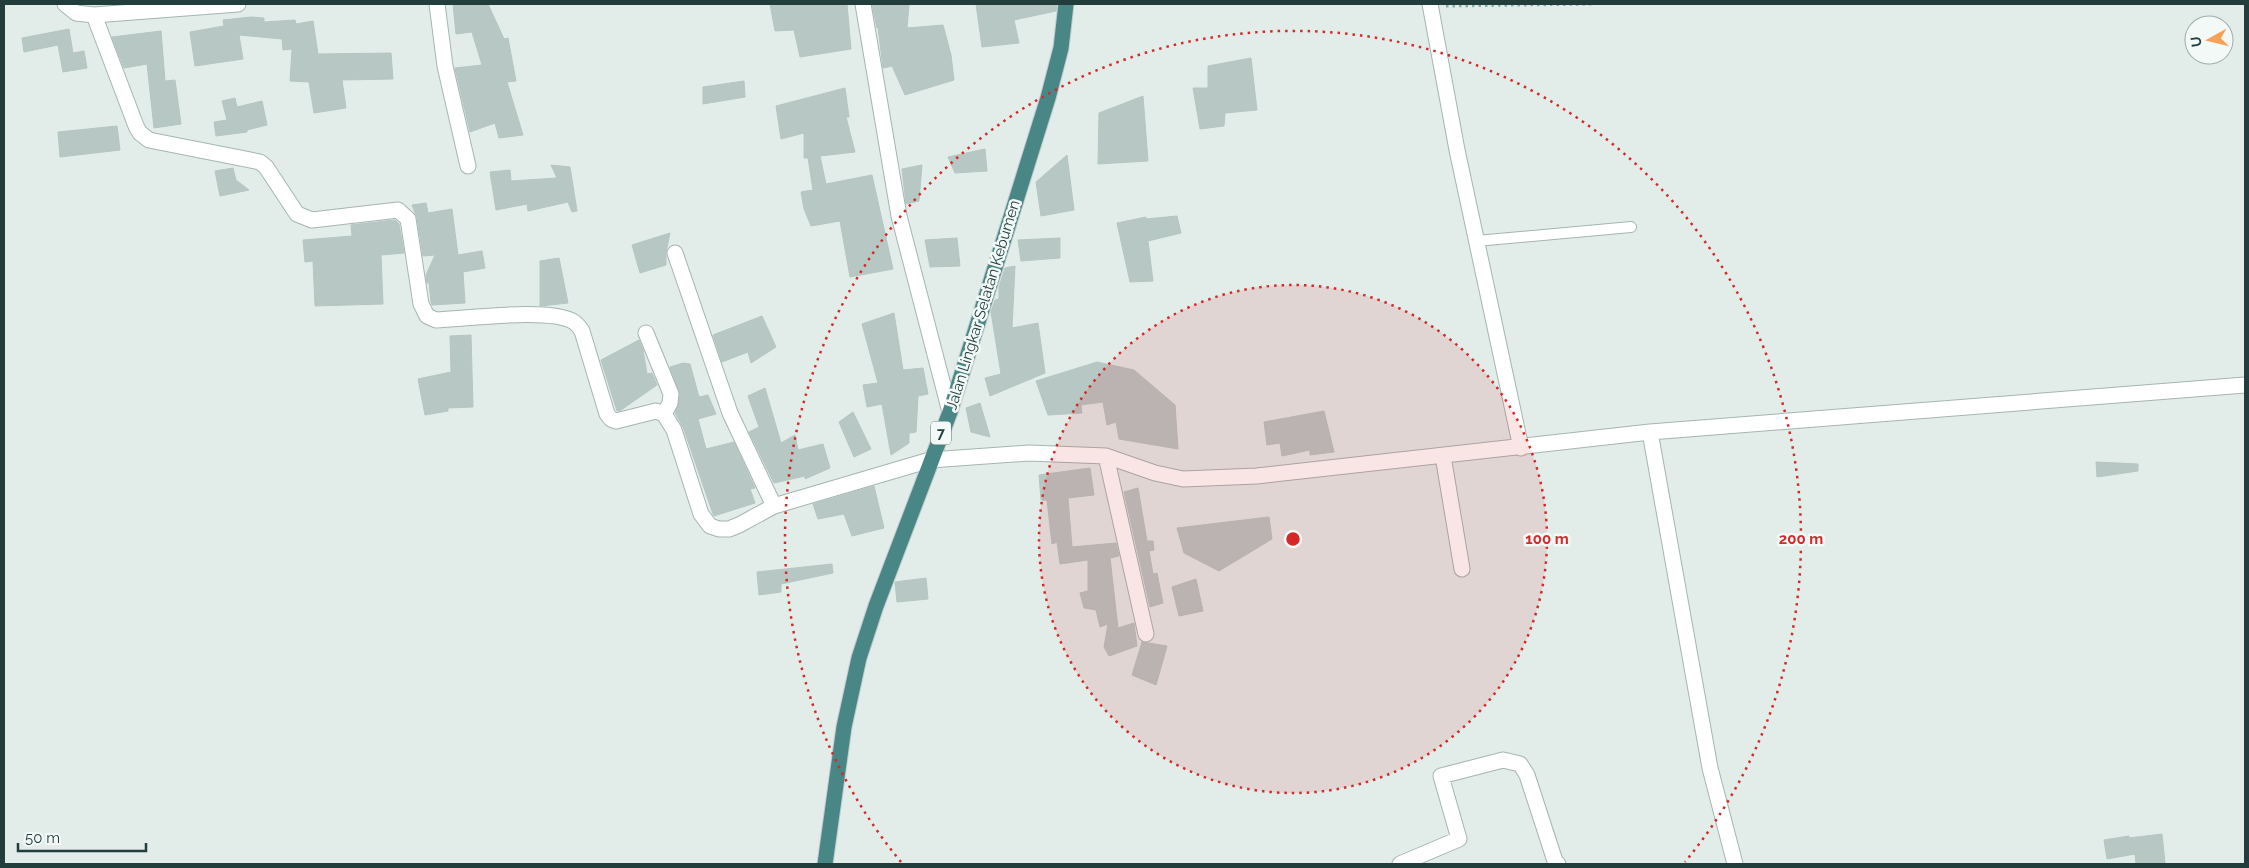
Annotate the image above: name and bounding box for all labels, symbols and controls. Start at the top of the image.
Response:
north arrow [2184,15,2234,65]
text: U [2187,35,2205,48]
street label: Jalan Lingkar Selatan Kebumen [942,198,1024,412]
road number: 7 [931,422,951,444]
centre of rings [1284,530,1302,548]
text: 100 m [1525,530,1569,548]
text: 200 m [1779,530,1823,548]
scale bar [18,820,145,852]
text: 50 m [25,829,60,847]

